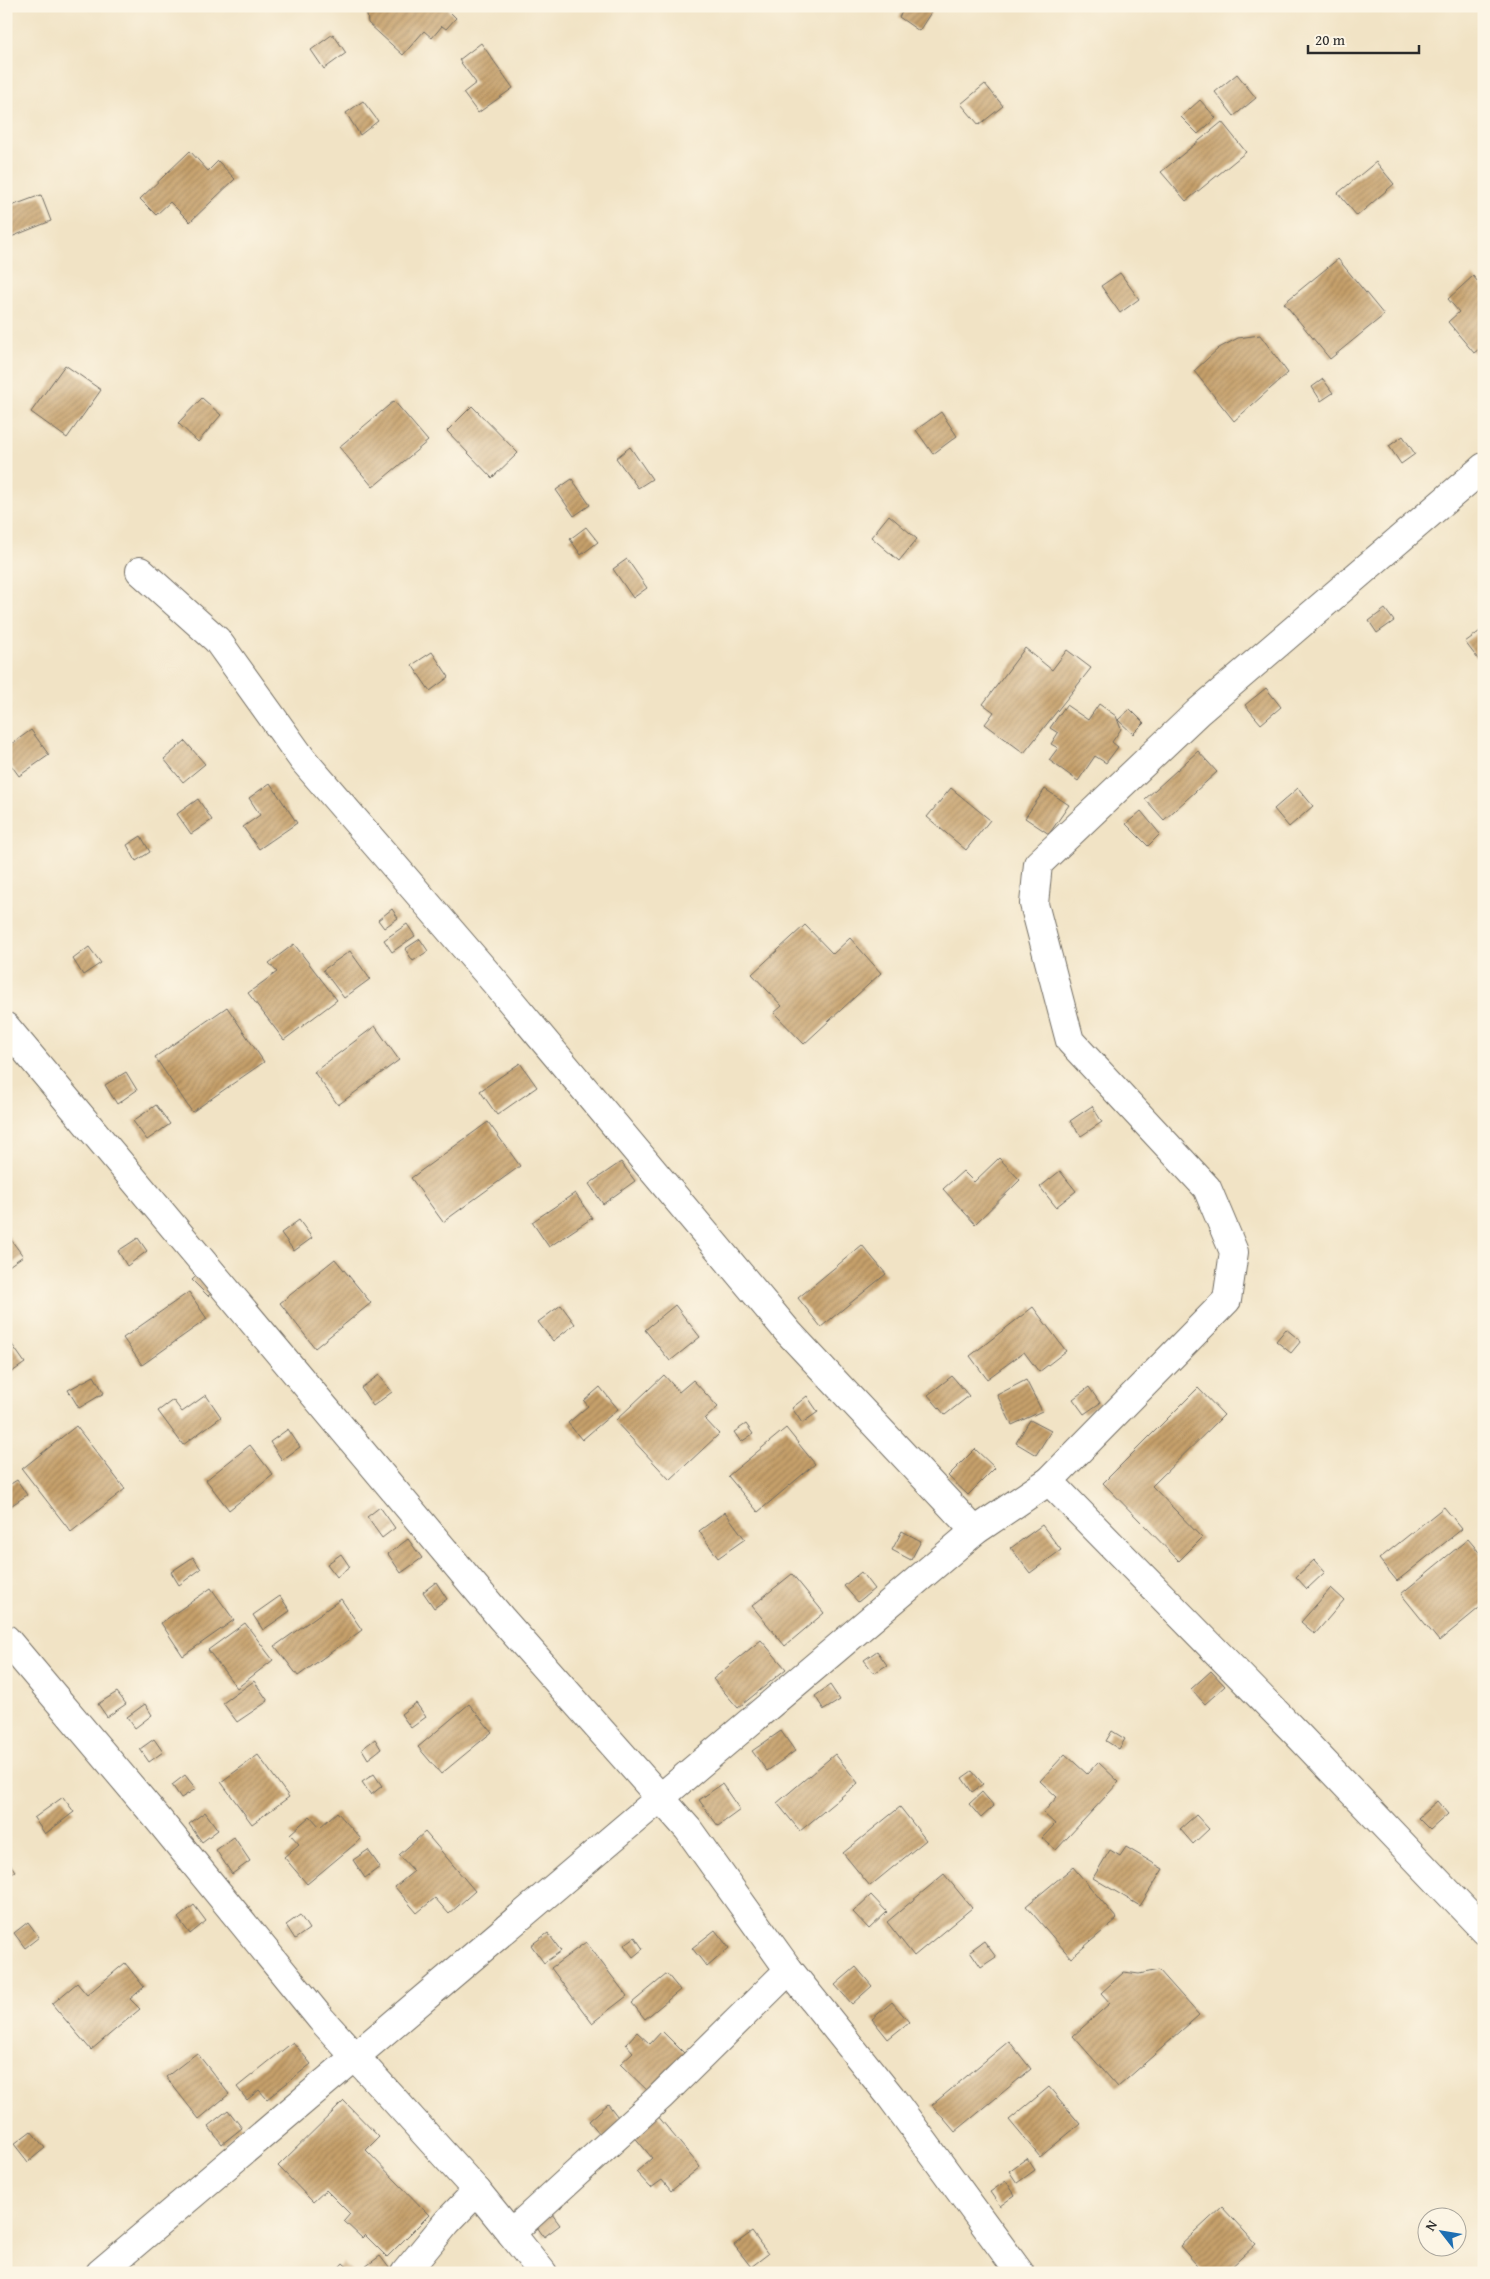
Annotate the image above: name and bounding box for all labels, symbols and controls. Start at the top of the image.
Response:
scale bar [1308,22,1419,54]
text: 20 m [1315,29,1346,50]
north arrow [1418,2206,1468,2256]
text: N [1420,2216,1442,2234]

